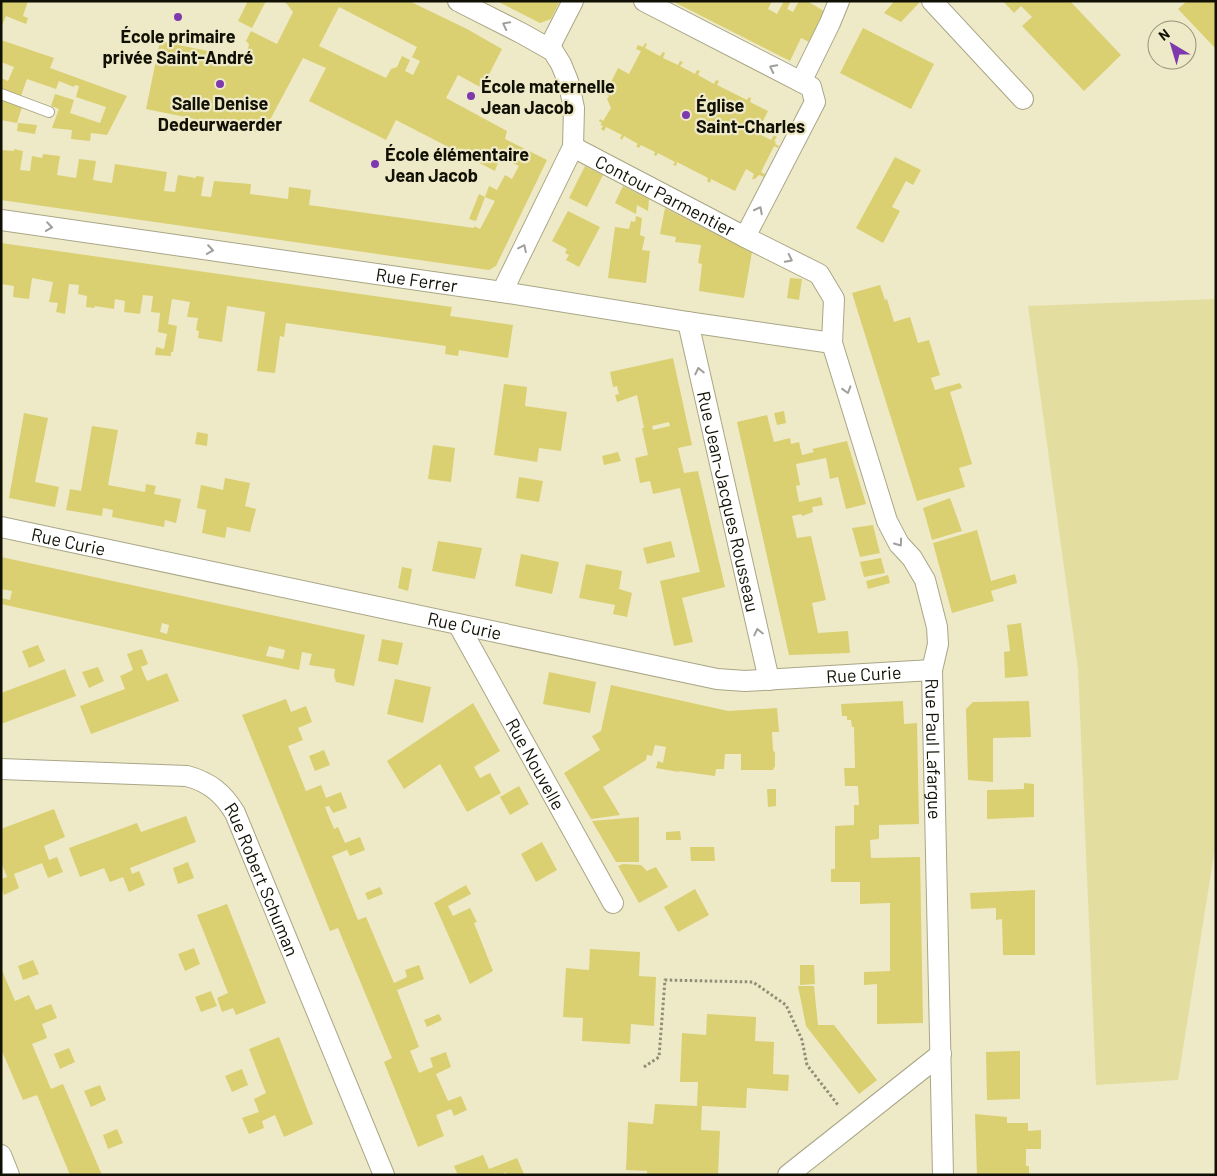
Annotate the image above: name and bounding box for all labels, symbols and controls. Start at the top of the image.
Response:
marker: École primaire privée Saint-André [172,11,184,23]
north arrow [1147,20,1197,70]
one-way arrow [502,21,511,32]
place label: École primaire privée Saint-André [103,25,254,68]
text: N [1155,25,1173,44]
one-way arrow [769,63,778,74]
place label: École maternelle Jean Jacob [481,75,615,118]
marker: Salle Denise Dedeurwaerder [214,78,226,90]
marker: École maternelle Jean Jacob [465,90,477,102]
place label: Salle Denise Dedeurwaerder [158,92,282,135]
place label: Église Saint-Charles [696,94,805,137]
marker: Église Saint-Charles [680,109,692,121]
place label: École élémentaire Jean Jacob [385,143,529,186]
street label: Contour Parmentier [592,150,739,241]
marker: École élémentaire Jean Jacob [369,158,381,170]
one-way arrow [753,207,763,216]
one-way arrow [46,221,54,232]
one-way arrow [517,244,528,253]
one-way arrow [206,245,215,255]
one-way arrow [783,253,792,263]
street label: Rue Ferrer [374,263,459,297]
one-way arrow [694,367,705,376]
one-way arrow [841,385,851,394]
street label: Rue Jean-Jacques Rousseau [693,389,764,614]
street label: Rue Curie [29,523,108,560]
one-way arrow [893,537,902,547]
street label: Rue Curie [426,607,504,644]
one-way arrow [753,628,764,637]
street label: Rue Curie [826,661,902,687]
street label: Rue Paul Lafargue [921,678,946,820]
street label: Rue Nouvelle [501,714,570,813]
street label: Rue Robert Schuman [220,798,304,959]

